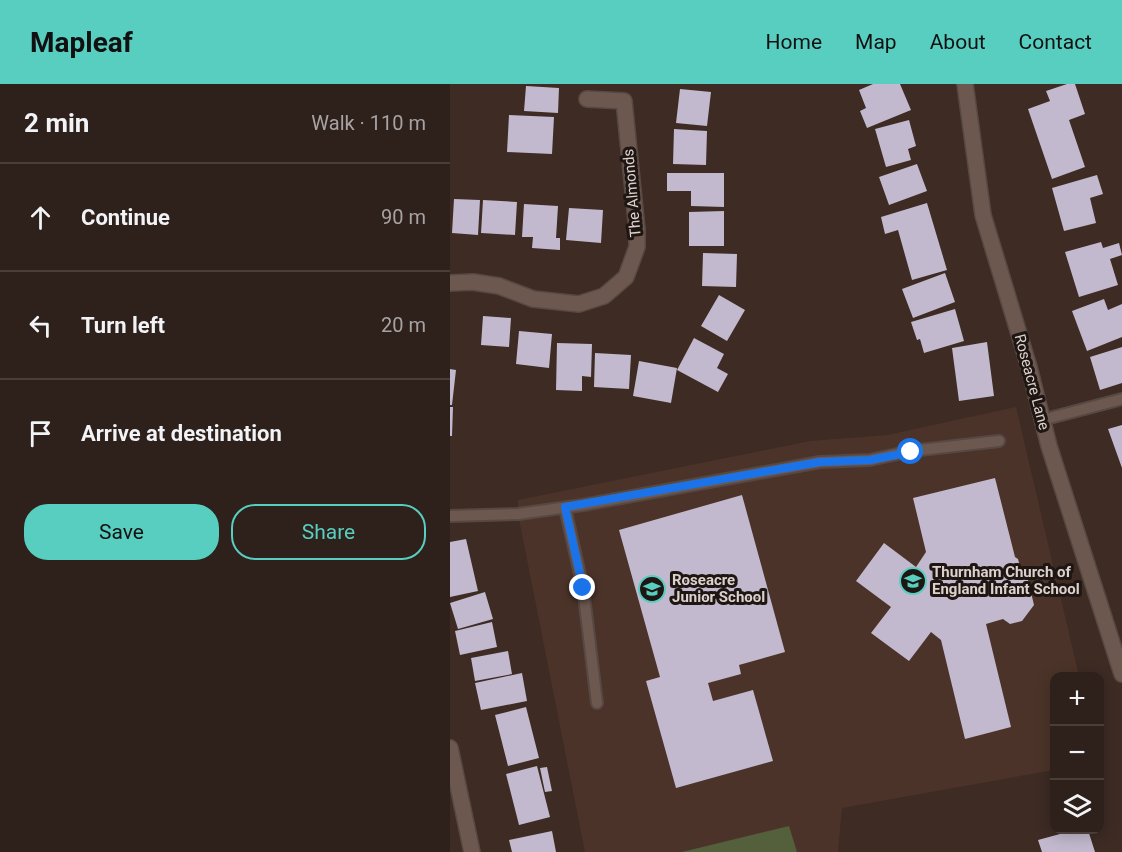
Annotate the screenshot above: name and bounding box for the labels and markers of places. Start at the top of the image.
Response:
place label: Thurnham Church of England Infant School [932,563,1080,598]
school or university icon: Thurnham Church of England Infant School [898,566,928,596]
place label: Roseacre Junior School [672,571,765,606]
school or university icon: Roseacre Junior School [637,574,667,604]

